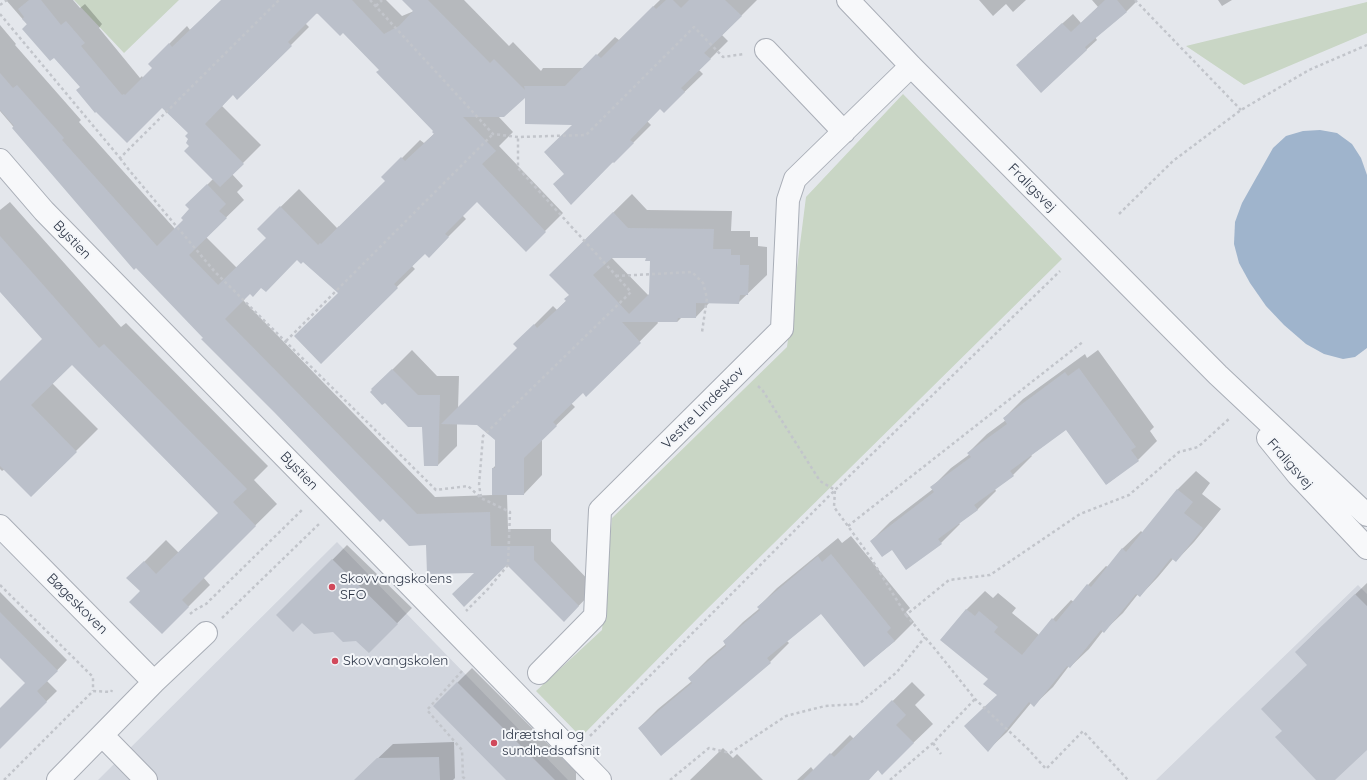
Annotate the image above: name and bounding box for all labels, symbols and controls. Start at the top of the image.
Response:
street label: Fraligsvej [1004,160,1060,216]
street label: Bystien [50,217,94,263]
street label: Vestre Lindeskov [658,363,748,453]
street label: Fraligsvej [1263,435,1317,493]
street label: Bystien [277,448,321,494]
street label: Bøgeskoven [43,570,111,638]
place label: Skovvangskolens SFO [340,571,452,604]
marker: Skovvangskolens SFO [327,582,337,592]
place label: Skovvangskolen [343,653,448,669]
marker: Skovvangskolen [330,656,340,666]
place label: Idrætshal og sundhedsafsnit [502,727,600,760]
marker: Idrætshal og sundhedsafsnit [489,738,499,748]

